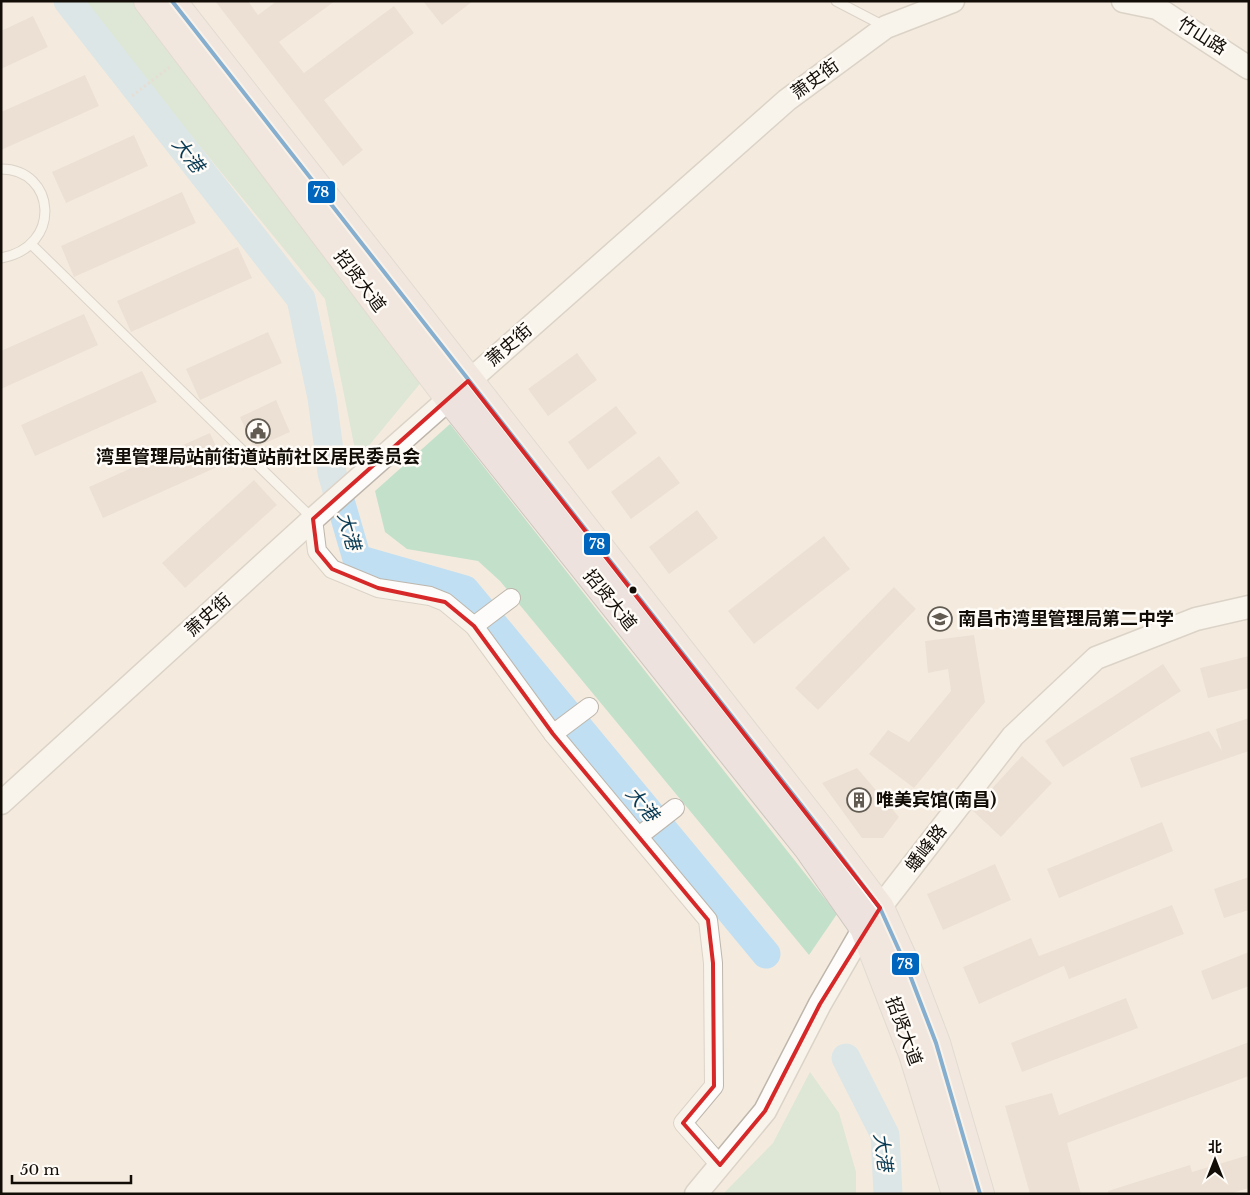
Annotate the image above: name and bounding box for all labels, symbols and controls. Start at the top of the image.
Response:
street label: 竹山路 [1173,12,1231,60]
street label: 萧史街 [787,54,843,104]
water label: 大港 [167,133,211,179]
line badge: 78 [307,180,336,204]
text: 78 [313,183,329,201]
street label: 招贤大道 [330,246,390,316]
street label: 萧史街 [481,319,537,371]
public building icon: 湾里管理局站前街道站前社区居民委员会 [245,418,271,444]
place label: 湾里管理局站前街道站前社区居民委员会 [96,446,420,468]
water label: 大港 [333,510,366,555]
line badge: 78 [583,532,611,556]
text: 78 [589,535,605,553]
street label: 招贤大道 [579,565,641,635]
unlabelled marker [628,585,638,595]
street label: 萧史街 [181,589,235,641]
school or university icon: 南昌市湾里管理局第二中学 [927,606,953,632]
place label: 南昌市湾里管理局第二中学 [958,608,1174,630]
water label: 大港 [621,782,665,828]
building icon: 唯美宾馆(南昌) [846,787,872,813]
place label: 唯美宾馆(南昌) [876,789,996,811]
street label: 蟠峰路 [901,820,951,876]
line badge: 78 [891,952,920,976]
text: 78 [897,955,913,973]
street label: 招贤大道 [881,993,927,1069]
water label: 大港 [869,1132,897,1175]
north arrow [1190,1135,1240,1185]
text: 北 [1208,1138,1222,1156]
scale bar [12,1152,131,1184]
text: 50 m [20,1160,60,1179]

